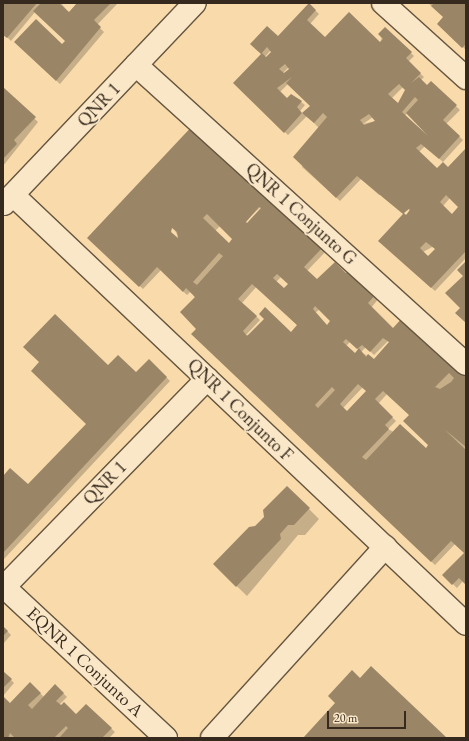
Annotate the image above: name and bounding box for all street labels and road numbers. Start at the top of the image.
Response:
street label: QNR 1 [73,78,125,132]
street label: QNR 1 Conjunto G [241,158,361,270]
street label: QNR 1 Conjunto F [183,354,297,466]
street label: QNR 1 [79,456,131,510]
street label: EQNR 1 Conjunto A [22,602,148,722]

